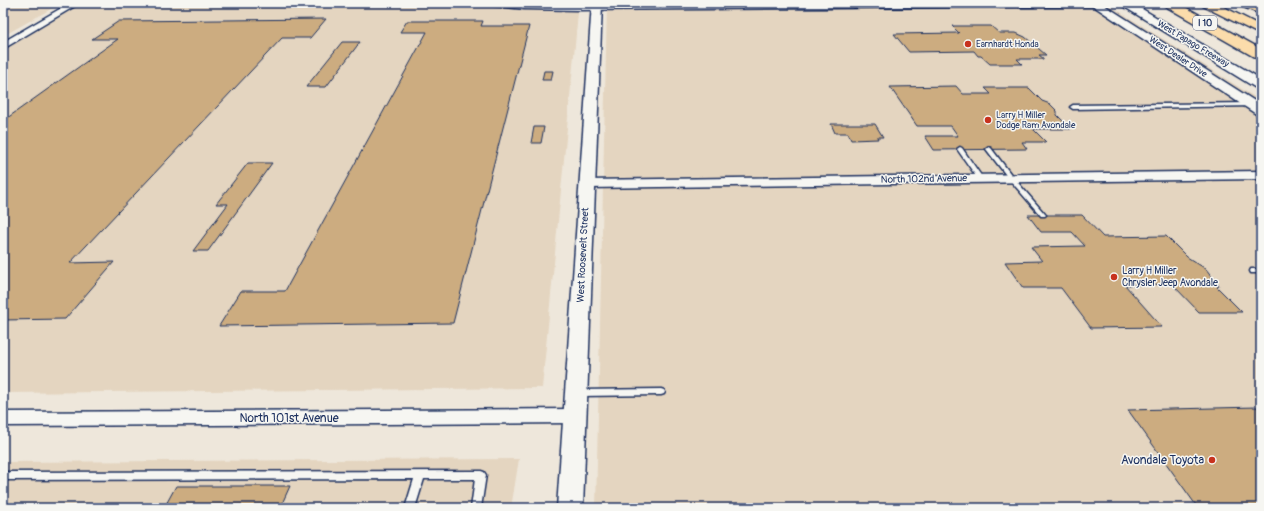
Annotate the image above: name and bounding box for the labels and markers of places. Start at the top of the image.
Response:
marker: Earnhardt Honda [963,39,973,49]
place label: Earnhardt Honda [976,39,1039,50]
place label: Larry H Miller Dodge Ram Avondale [996,110,1076,131]
marker: Larry H Miller Dodge Ram Avondale [983,115,993,125]
place label: Larry H Miller Chrysler Jeep Avondale [1122,265,1218,289]
marker: Larry H Miller Chrysler Jeep Avondale [1109,272,1119,282]
place label: Avondale Toyota [1121,453,1204,468]
marker: Avondale Toyota [1207,455,1217,465]

